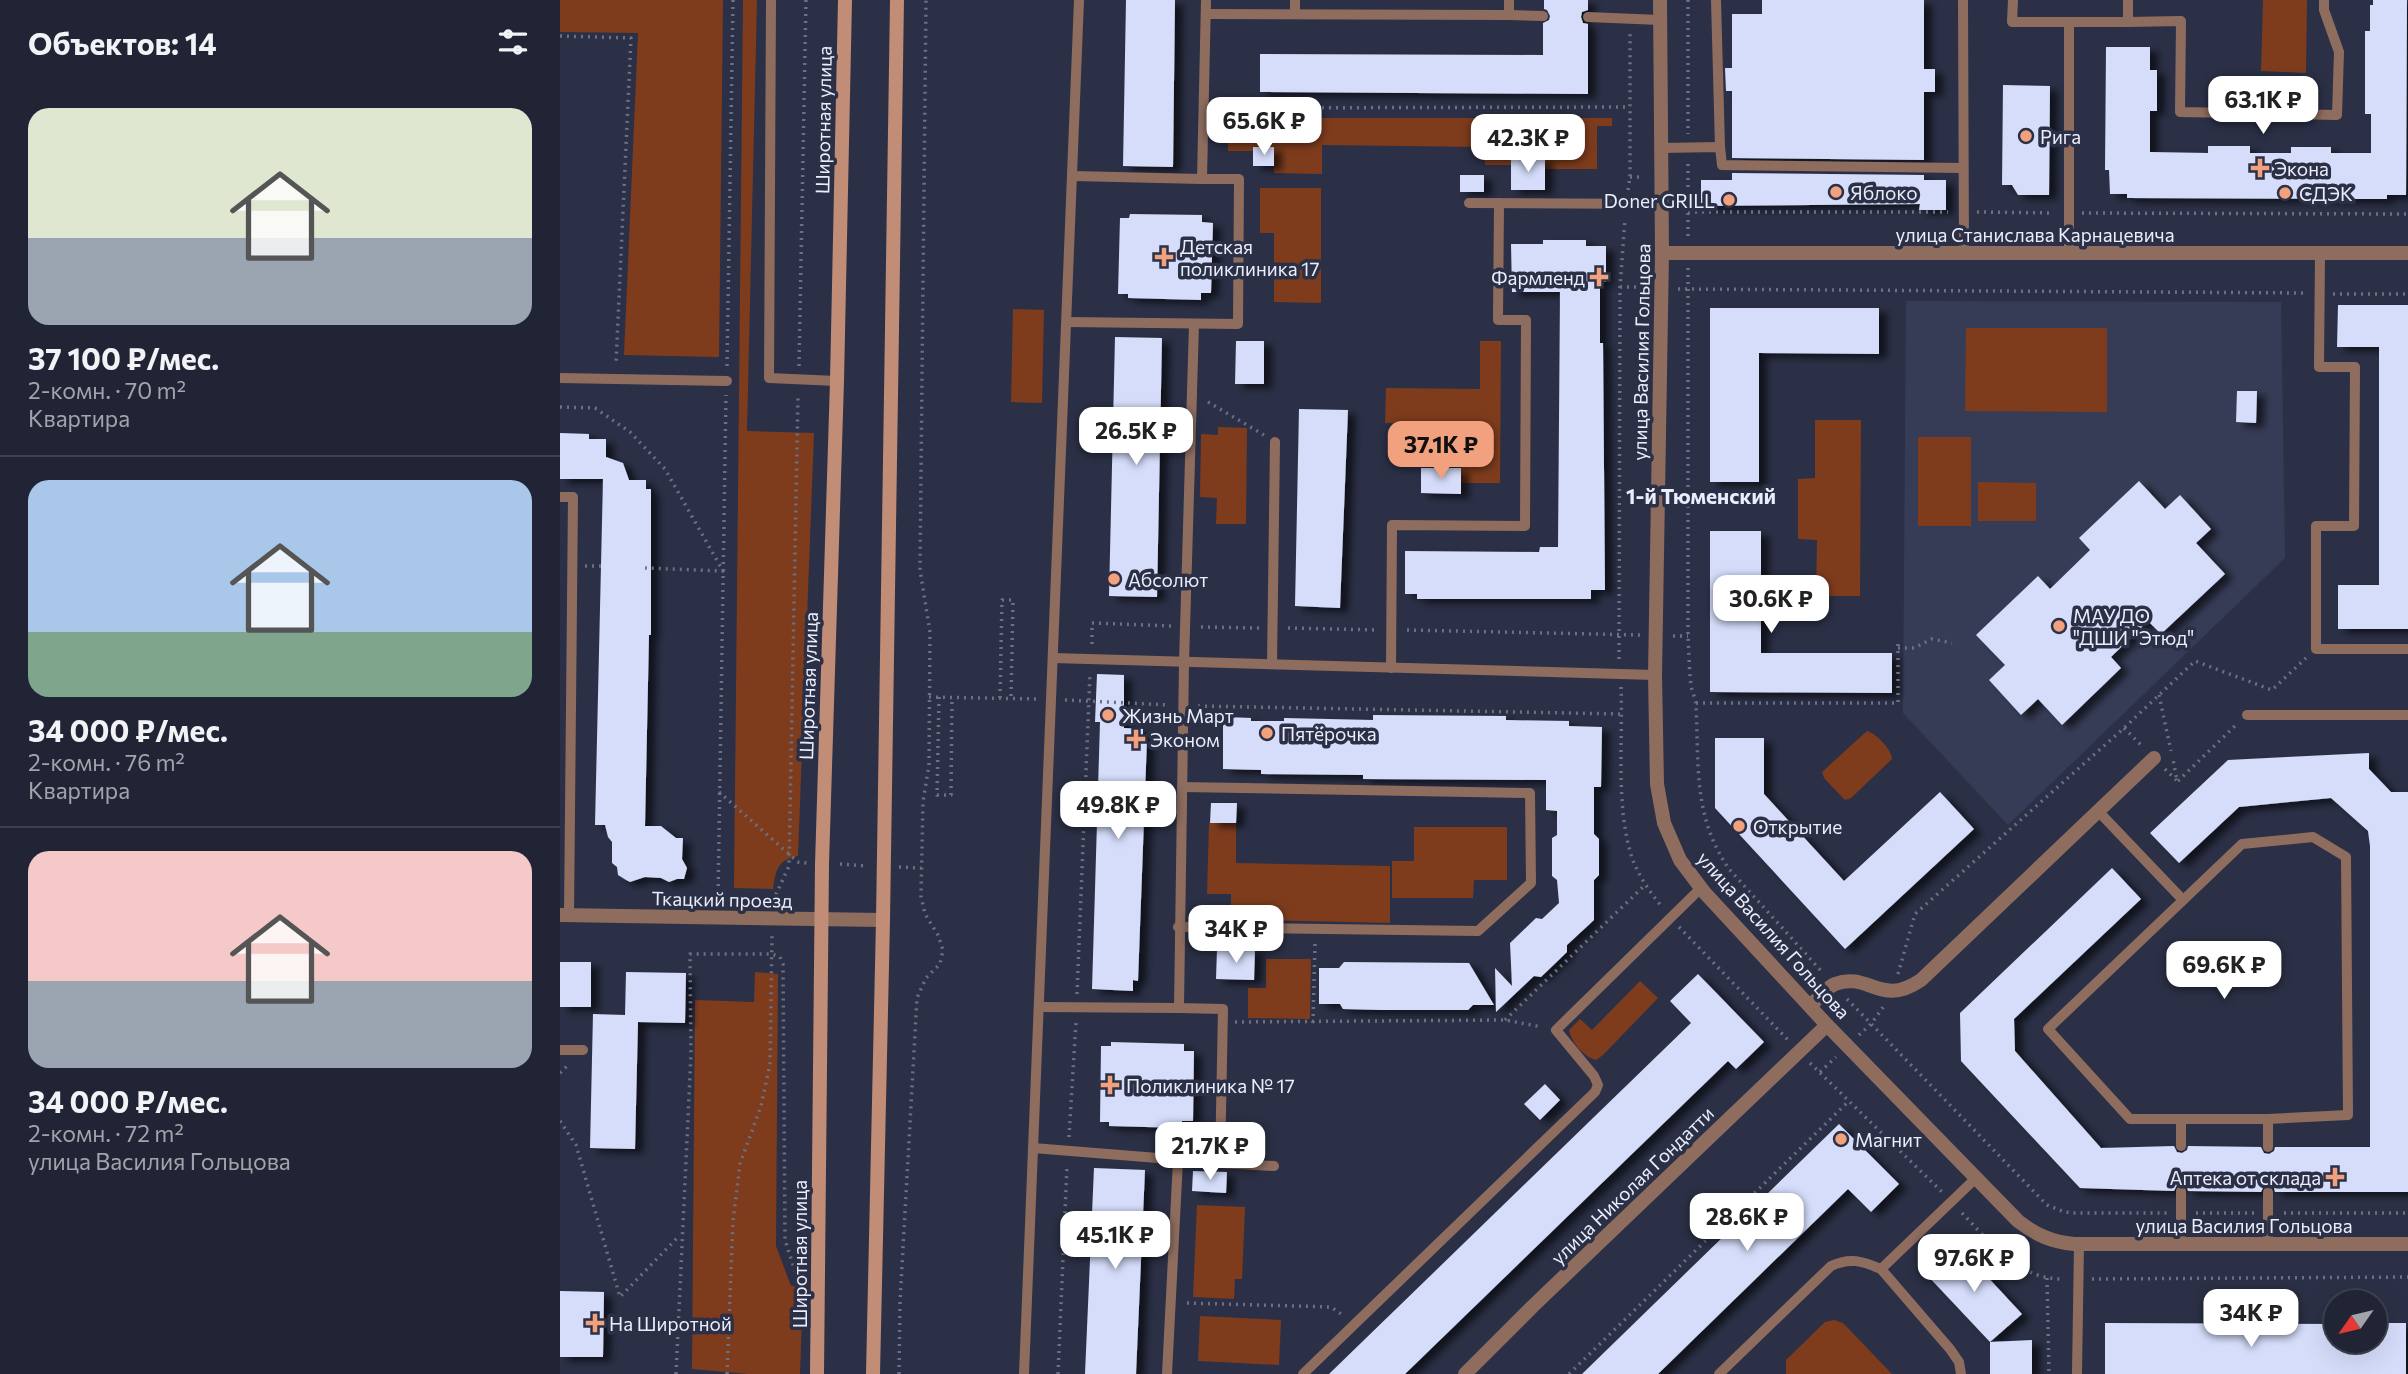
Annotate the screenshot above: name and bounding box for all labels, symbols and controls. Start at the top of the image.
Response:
icon: filters [494,23,532,61]
text: Объектов: 14 [28,24,217,61]
street label: Широтная улица [810,46,836,194]
pin: 63.1K ₽ [2198,76,2328,136]
text: 63.1K ₽ [2224,85,2302,113]
pin: 65.6K ₽ [1199,97,1329,157]
text: 65.6K ₽ [1223,106,1305,134]
pin: 42.3K ₽ [1463,114,1593,174]
text: 42.3K ₽ [1487,123,1569,151]
place label: Рига [2040,125,2081,148]
marker: Рига [2018,128,2034,144]
icon: home [217,153,343,279]
place label: Экона [2274,157,2329,180]
marker: Экона [2252,160,2268,176]
place label: Яблоко [1850,181,1918,204]
place label: СДЭК [2299,182,2353,205]
marker: Яблоко [1828,184,1844,200]
marker: СДЭК [2277,185,2293,201]
place label: Doner GRILL [1604,189,1715,212]
marker: Doner GRILL [1721,192,1737,208]
street label: улица Станислава Карнацевича [1895,223,2175,246]
place label: Детская поликлиника 17 [1180,235,1319,280]
street label: улица Василия Гольцова [1628,243,1654,461]
marker: Детская поликлиника 17 [1154,247,1174,267]
place label: Фармленд [1491,266,1585,289]
marker: Фармленд [1591,269,1607,285]
text: 37 100 ₽/мес. [28,339,219,376]
text: 2-комн. · 70 m² [28,376,186,404]
text: Квартира [28,404,130,432]
pin: 26.5K ₽ [1071,407,1201,467]
text: 26.5K ₽ [1095,416,1177,444]
pin: 37.1K ₽ [1376,421,1506,481]
text: 37.1K ₽ [1404,430,1478,458]
district label: 1-й Тюменский [1626,483,1776,508]
icon: home [217,525,343,651]
place label: Абсолют [1128,568,1208,591]
marker: Абсолют [1106,571,1122,587]
pin: 30.6K ₽ [1706,576,1836,635]
text: 30.6K ₽ [1729,584,1813,612]
place label: МАУ ДО "ДШИ "Этюд" [2073,604,2194,649]
street label: Широтная улица [794,612,822,760]
marker: МАУ ДО "ДШИ "Этюд" [2051,618,2067,634]
place label: Жизнь Март [1122,704,1234,727]
marker: Жизнь Март [1100,707,1116,723]
text: 34 000 ₽/мес. [28,711,228,748]
place label: Пятёрочка [1281,722,1377,745]
marker: Пятёрочка [1259,725,1275,741]
place label: Эконом [1150,728,1220,751]
marker: Эконом [1128,731,1144,747]
text: 2-комн. · 76 m² [28,748,185,776]
text: Квартира [28,776,130,804]
pin: 49.8K ₽ [1053,782,1183,841]
text: 49.8K ₽ [1076,790,1160,818]
place label: Открытие [1753,815,1842,838]
marker: Открытие [1731,818,1747,834]
street label: улица Василия Гольцова [1693,847,1855,1023]
street label: Ткацкий проезд [651,886,793,912]
icon: home [217,896,343,1022]
pin: 34K ₽ [1187,906,1285,965]
text: 34K ₽ [1204,914,1268,942]
pin: 69.6K ₽ [2159,942,2289,1001]
text: 69.6K ₽ [2182,950,2266,978]
place label: Поликлиника № 17 [1126,1074,1295,1097]
marker: Поликлиника № 17 [1100,1075,1120,1095]
text: 34 000 ₽/мес. [28,1082,228,1119]
street label: улица Николая Гондатти [1546,1101,1718,1269]
text: 2-комн. · 72 m² [28,1119,184,1147]
pin: 21.7K ₽ [1145,1122,1275,1182]
place label: Магнит [1855,1128,1922,1151]
text: 21.7K ₽ [1171,1131,1249,1159]
marker: Магнит [1833,1131,1849,1147]
text: улица Василия Гольцова [28,1147,291,1175]
place label: Аптека от склада [2169,1166,2321,1189]
marker: Аптека от склада [2327,1169,2343,1185]
street label: Широтная улица [788,1180,811,1328]
pin: 28.6K ₽ [1682,1194,1812,1253]
text: 28.6K ₽ [1706,1202,1788,1230]
pin: 45.1K ₽ [1050,1212,1180,1271]
street label: улица Василия Гольцова [2135,1214,2353,1237]
text: 45.1K ₽ [1076,1220,1154,1248]
pin: 97.6K ₽ [1909,1234,2039,1294]
text: 97.6K ₽ [1934,1243,2014,1271]
pin: 34K ₽ [2202,1290,2300,1349]
north arrow [2324,1290,2387,1353]
map controls [2324,1290,2387,1353]
text: 34K ₽ [2219,1298,2283,1326]
place label: На Широтной [609,1312,732,1335]
marker: На Широтной [587,1315,603,1331]

